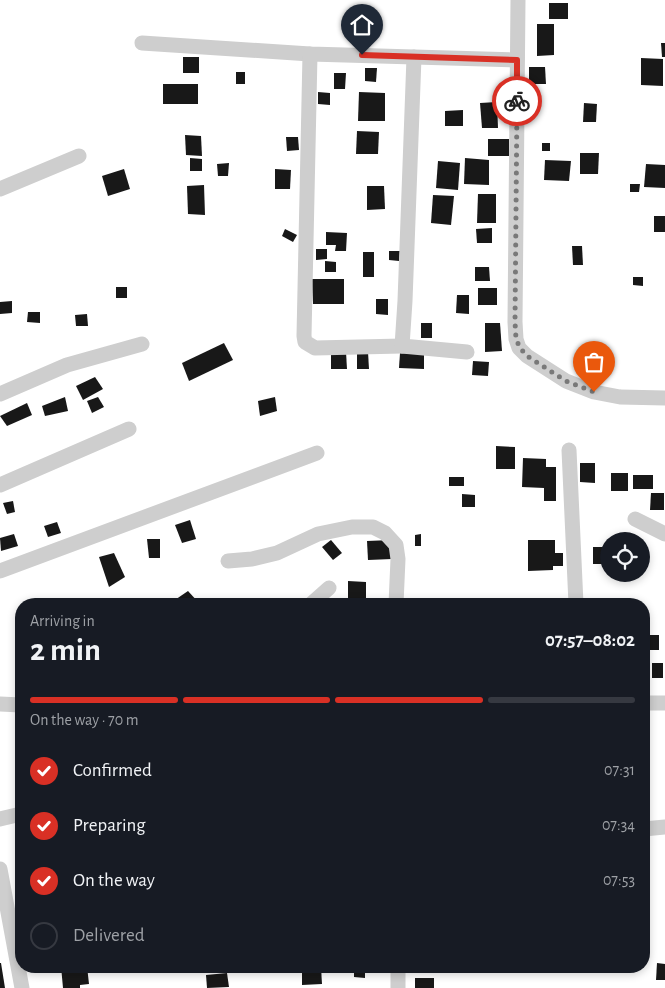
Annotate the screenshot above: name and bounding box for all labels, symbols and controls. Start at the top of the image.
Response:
pin [341,4,383,55]
icon: home [348,11,376,39]
courier [492,76,542,126]
icon: bike [503,87,531,115]
pin [573,341,615,392]
icon: bag [580,348,608,376]
map controls [600,532,650,582]
button: locate [600,532,650,582]
text: Arriving in [30,613,95,629]
text: 07:57–08:02 [545,631,635,650]
text: 2 min [30,634,101,666]
text: On the way · 70 m [30,712,139,728]
icon: check [30,757,58,785]
text: Confirmed [73,761,152,780]
text: 07:31 [604,762,635,778]
icon: check [30,812,58,840]
text: Preparing [73,816,146,835]
text: 07:34 [602,817,635,833]
icon: check [30,867,58,895]
text: On the way [73,871,155,890]
text: 07:53 [603,872,635,888]
text: Delivered [73,926,145,945]

